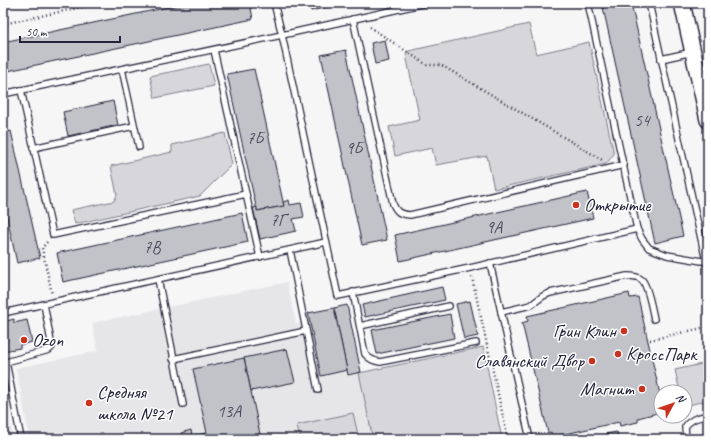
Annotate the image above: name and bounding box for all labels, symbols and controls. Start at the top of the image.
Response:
scale bar [20,18,120,44]
text: 50 m [26,24,48,40]
house number: 54 [634,110,652,131]
house number: 7Б [247,128,266,149]
house number: 9Б [346,138,365,159]
place label: Открытие [584,193,652,217]
marker: Открытие [571,200,581,210]
house number: 7Г [270,210,289,231]
house number: 9А [486,217,504,238]
house number: 7В [144,237,161,258]
place label: Грин Клин [553,319,617,343]
marker: Грин Клин [619,326,629,336]
place label: Ozon [32,328,64,352]
marker: Ozon [19,335,29,345]
place label: КроссПарк [626,342,699,366]
place label: Славянский Двор [475,349,586,373]
marker: КроссПарк [613,349,623,359]
marker: Славянский Двор [587,356,597,366]
place label: Магнит [580,377,635,401]
place label: Средняя школа №21 [97,380,174,426]
marker: Магнит [637,384,647,394]
north arrow [653,384,693,424]
text: N [673,390,690,406]
marker: Средняя школа №21 [84,398,94,408]
house number: 13А [217,401,242,422]

